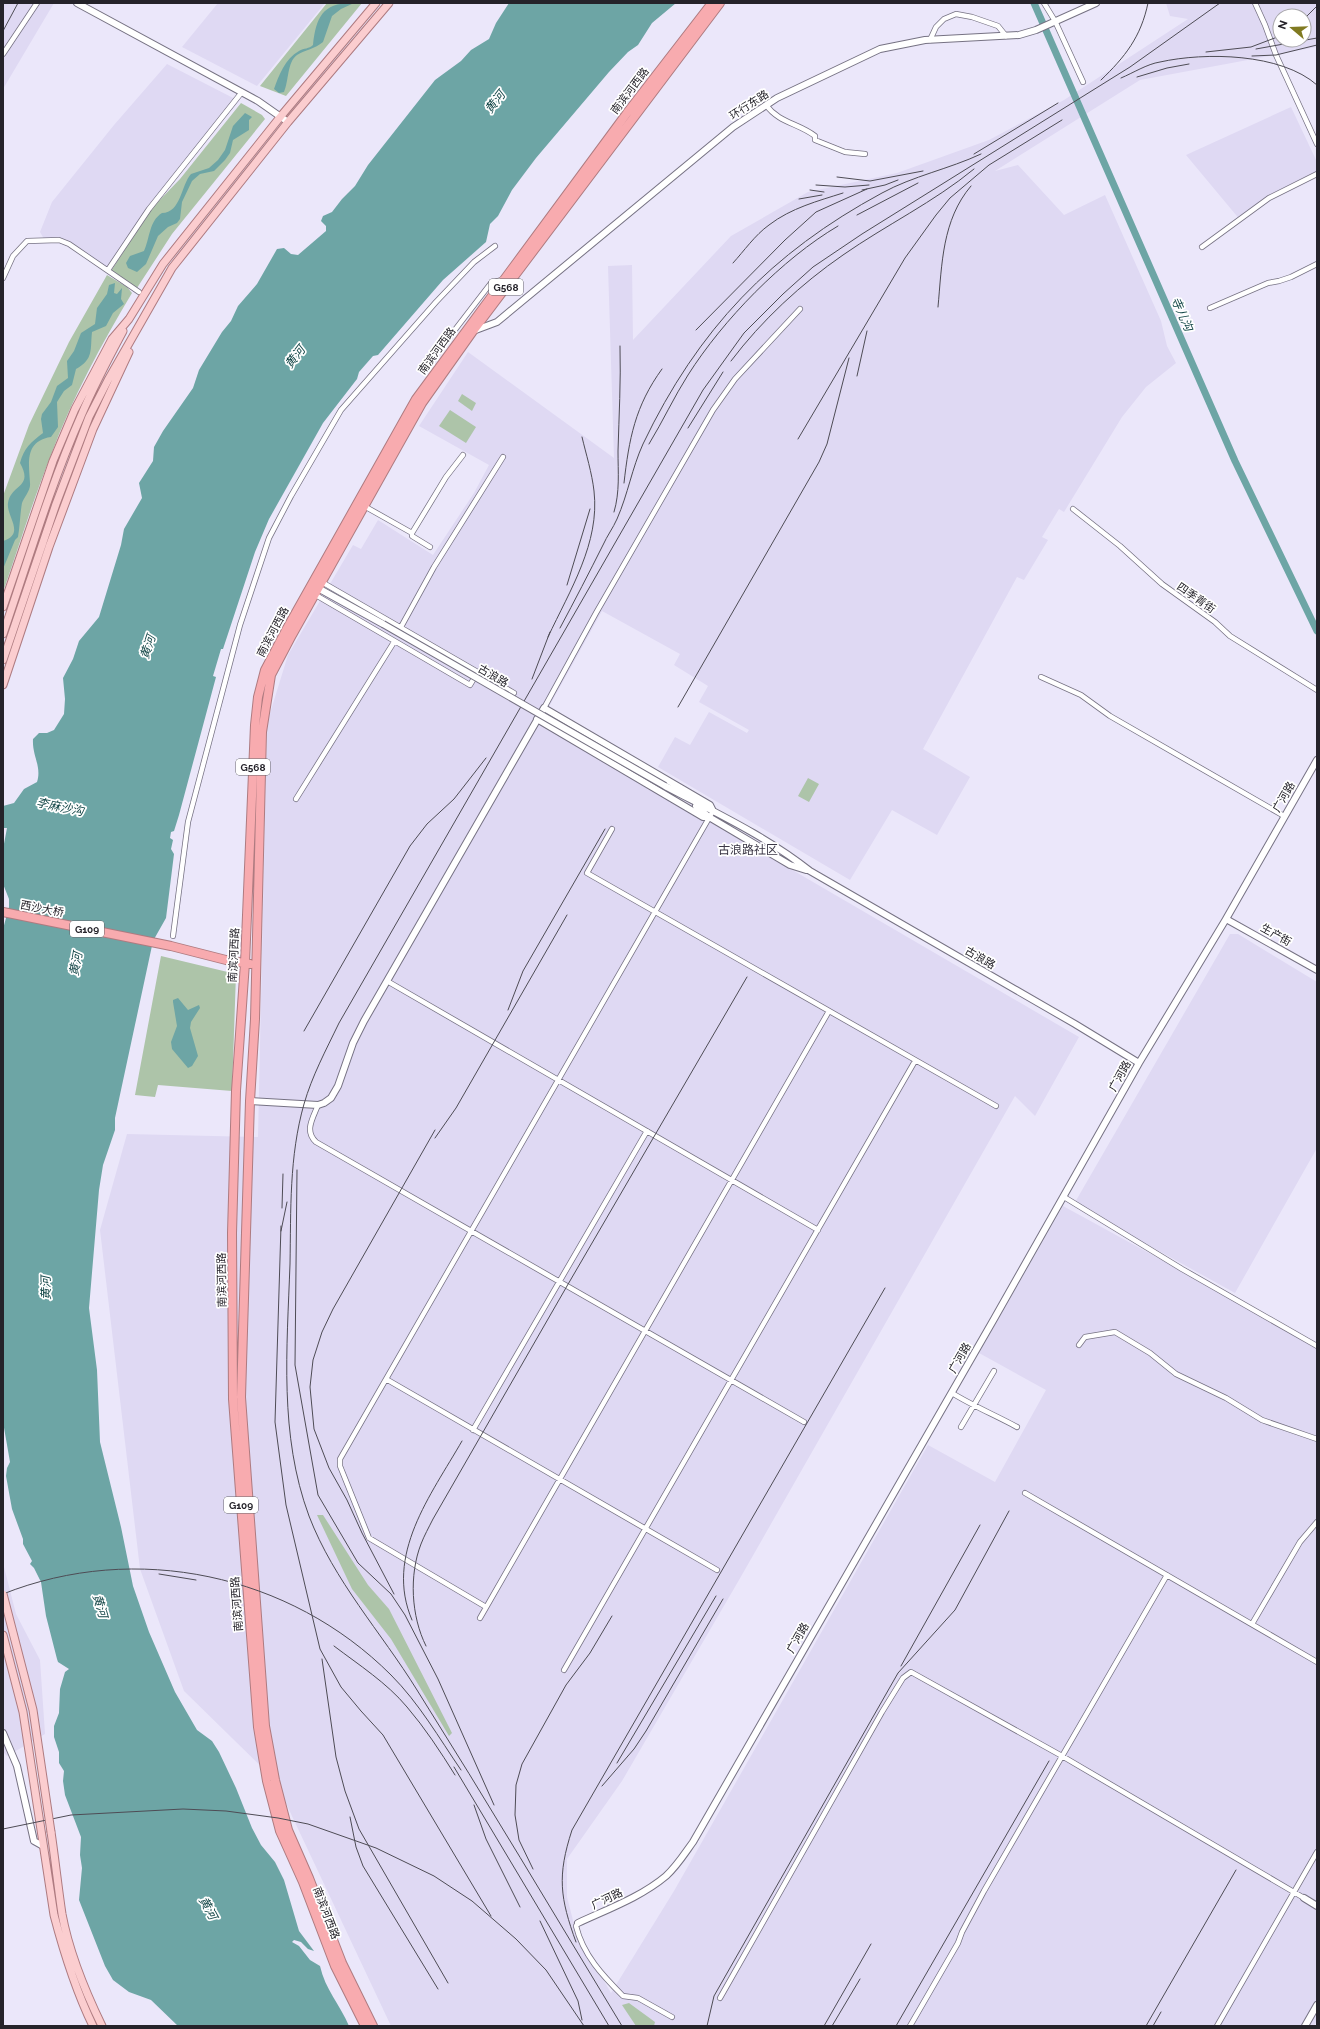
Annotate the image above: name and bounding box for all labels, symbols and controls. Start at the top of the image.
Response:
north arrow [1272,8,1312,48]
text: N [1276,19,1291,31]
street label: 南滨河西路 [608,65,652,117]
water label: 黄河 [482,87,509,116]
street label: 环行东路 [727,88,771,122]
road number: G568 [489,279,523,295]
water label: 寺儿沟 [1168,295,1197,335]
street label: 南滨河西路 [416,325,458,377]
water label: 黄河 [282,342,309,371]
street label: 四季青街 [1174,580,1218,616]
street label: 南滨河西路 [254,605,292,659]
water label: 黄河 [138,632,159,661]
street label: 古浪路 [475,662,511,690]
road number: G568 [236,759,270,775]
street label: 广河路 [1270,779,1298,815]
water label: 李麻沙沟 [35,796,87,819]
district label: 古浪路社区 [718,843,778,857]
street label: 西沙大桥 [19,898,65,920]
road number: G109 [70,921,104,937]
street label: 生产街 [1258,921,1294,949]
street label: 南滨河西路 [226,927,242,983]
street label: 古浪路 [962,944,998,972]
water label: 黄河 [67,949,85,977]
street label: 广河路 [1106,1058,1134,1094]
street label: 南滨河西路 [215,1252,229,1308]
water label: 黄河 [39,1274,53,1300]
street label: 广河路 [946,1340,974,1376]
road number: G109 [224,1497,258,1513]
street label: 南滨河西路 [229,1576,245,1632]
water label: 黄河 [90,1593,111,1621]
street label: 广河路 [784,1620,812,1656]
street label: 南滨河西路 [310,1885,342,1941]
street label: 广河路 [589,1886,625,1912]
water label: 黄河 [196,1894,221,1924]

